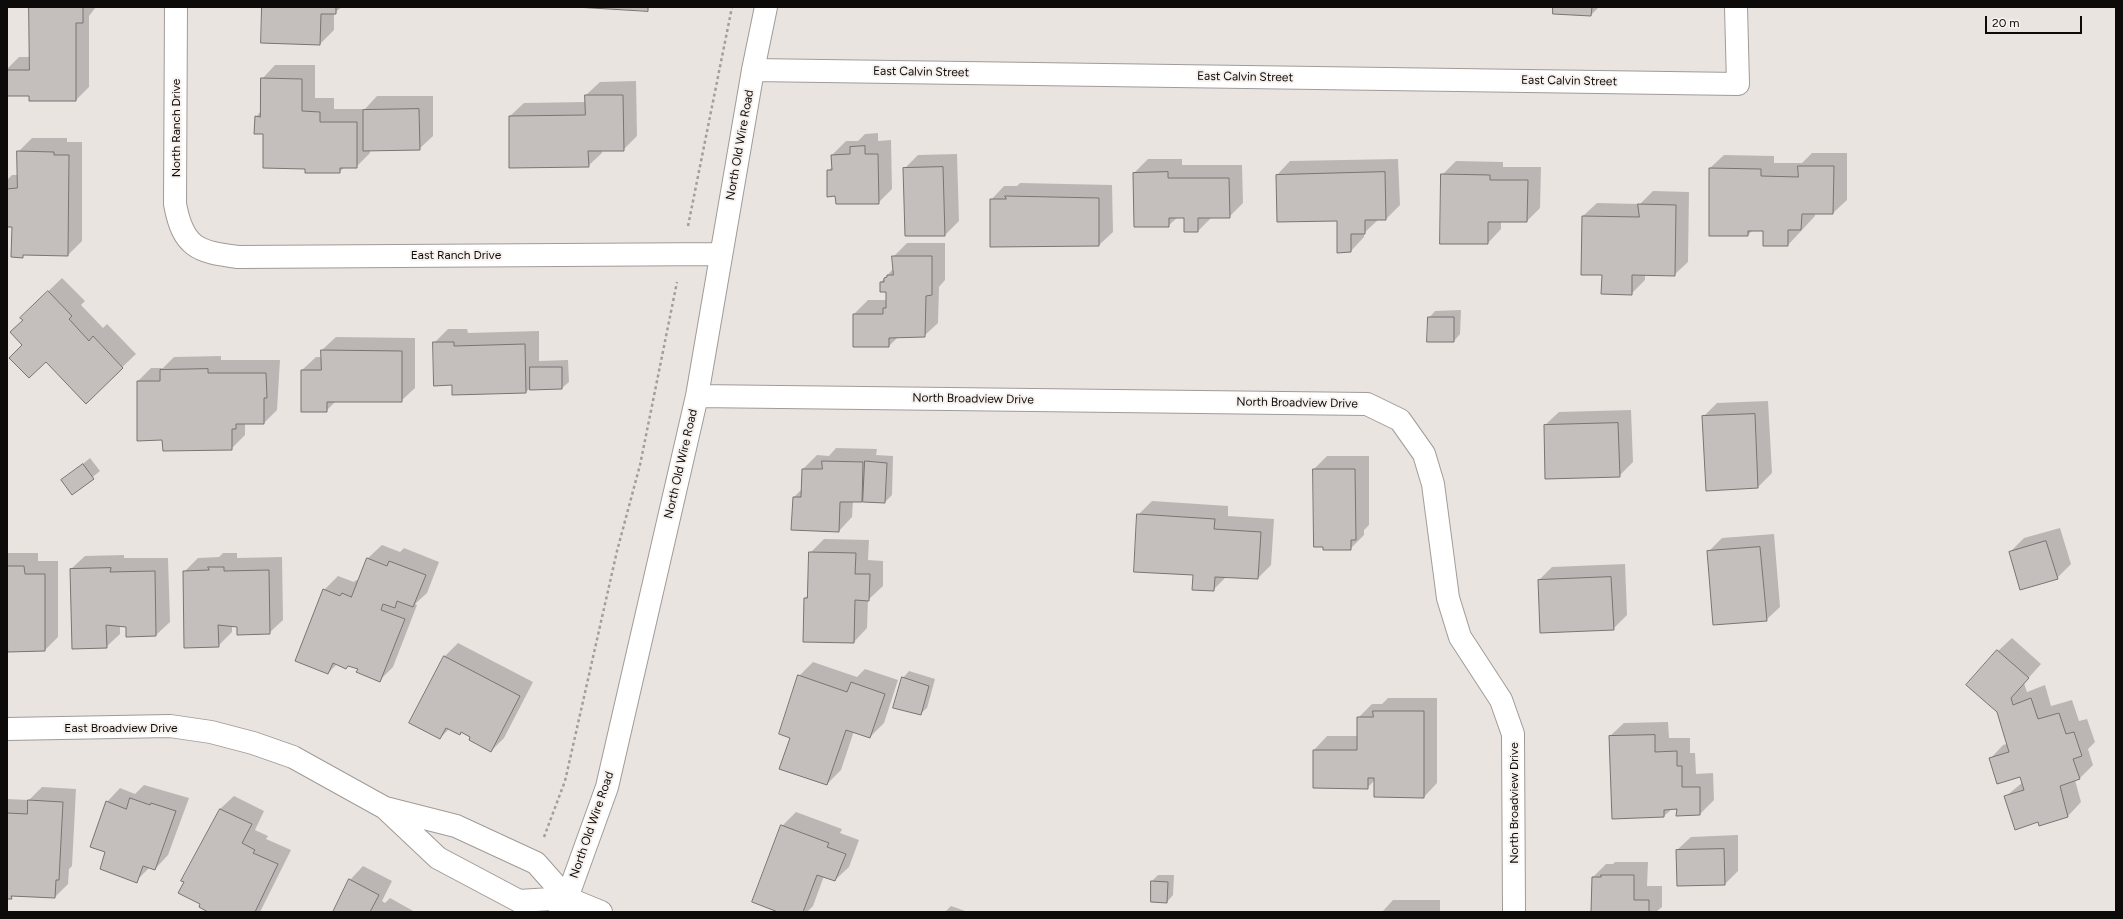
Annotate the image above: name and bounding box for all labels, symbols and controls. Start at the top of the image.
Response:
scale bar [1987,8,2084,34]
text: 20 m [1992,16,2020,30]
street label: East Calvin Street [873,64,969,80]
street label: East Calvin Street [1197,69,1293,85]
street label: East Calvin Street [1521,73,1617,89]
street label: North Ranch Drive [169,79,183,177]
street label: North Old Wire Road [723,89,757,201]
street label: East Ranch Drive [411,248,501,262]
street label: North Broadview Drive [912,391,1034,407]
street label: North Broadview Drive [1236,395,1358,411]
street label: North Old Wire Road [661,408,701,520]
street label: East Broadview Drive [64,721,178,735]
street label: North Broadview Drive [1507,742,1521,864]
street label: North Old Wire Road [567,770,617,880]

